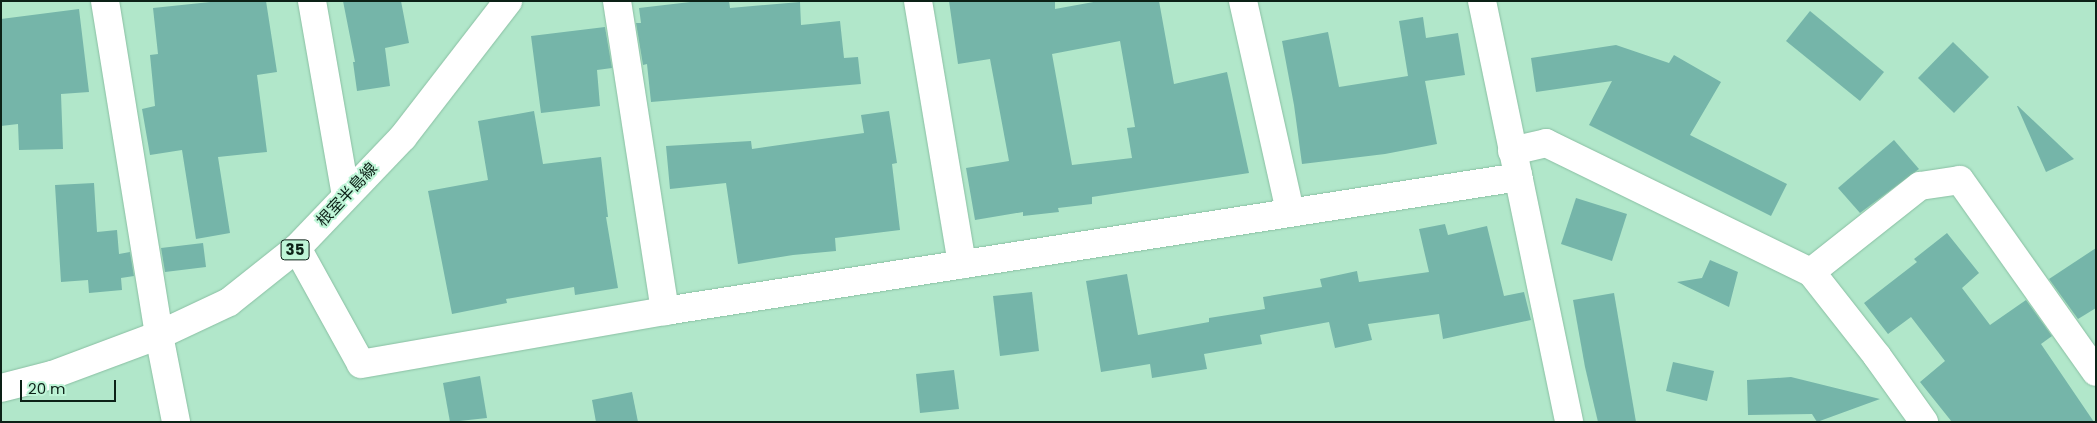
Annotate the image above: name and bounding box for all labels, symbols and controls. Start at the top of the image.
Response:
street label: 根室半島線 [313,159,381,231]
road number: 35 [280,238,310,262]
scale bar [22,370,119,402]
text: 20 m [28,378,66,399]

